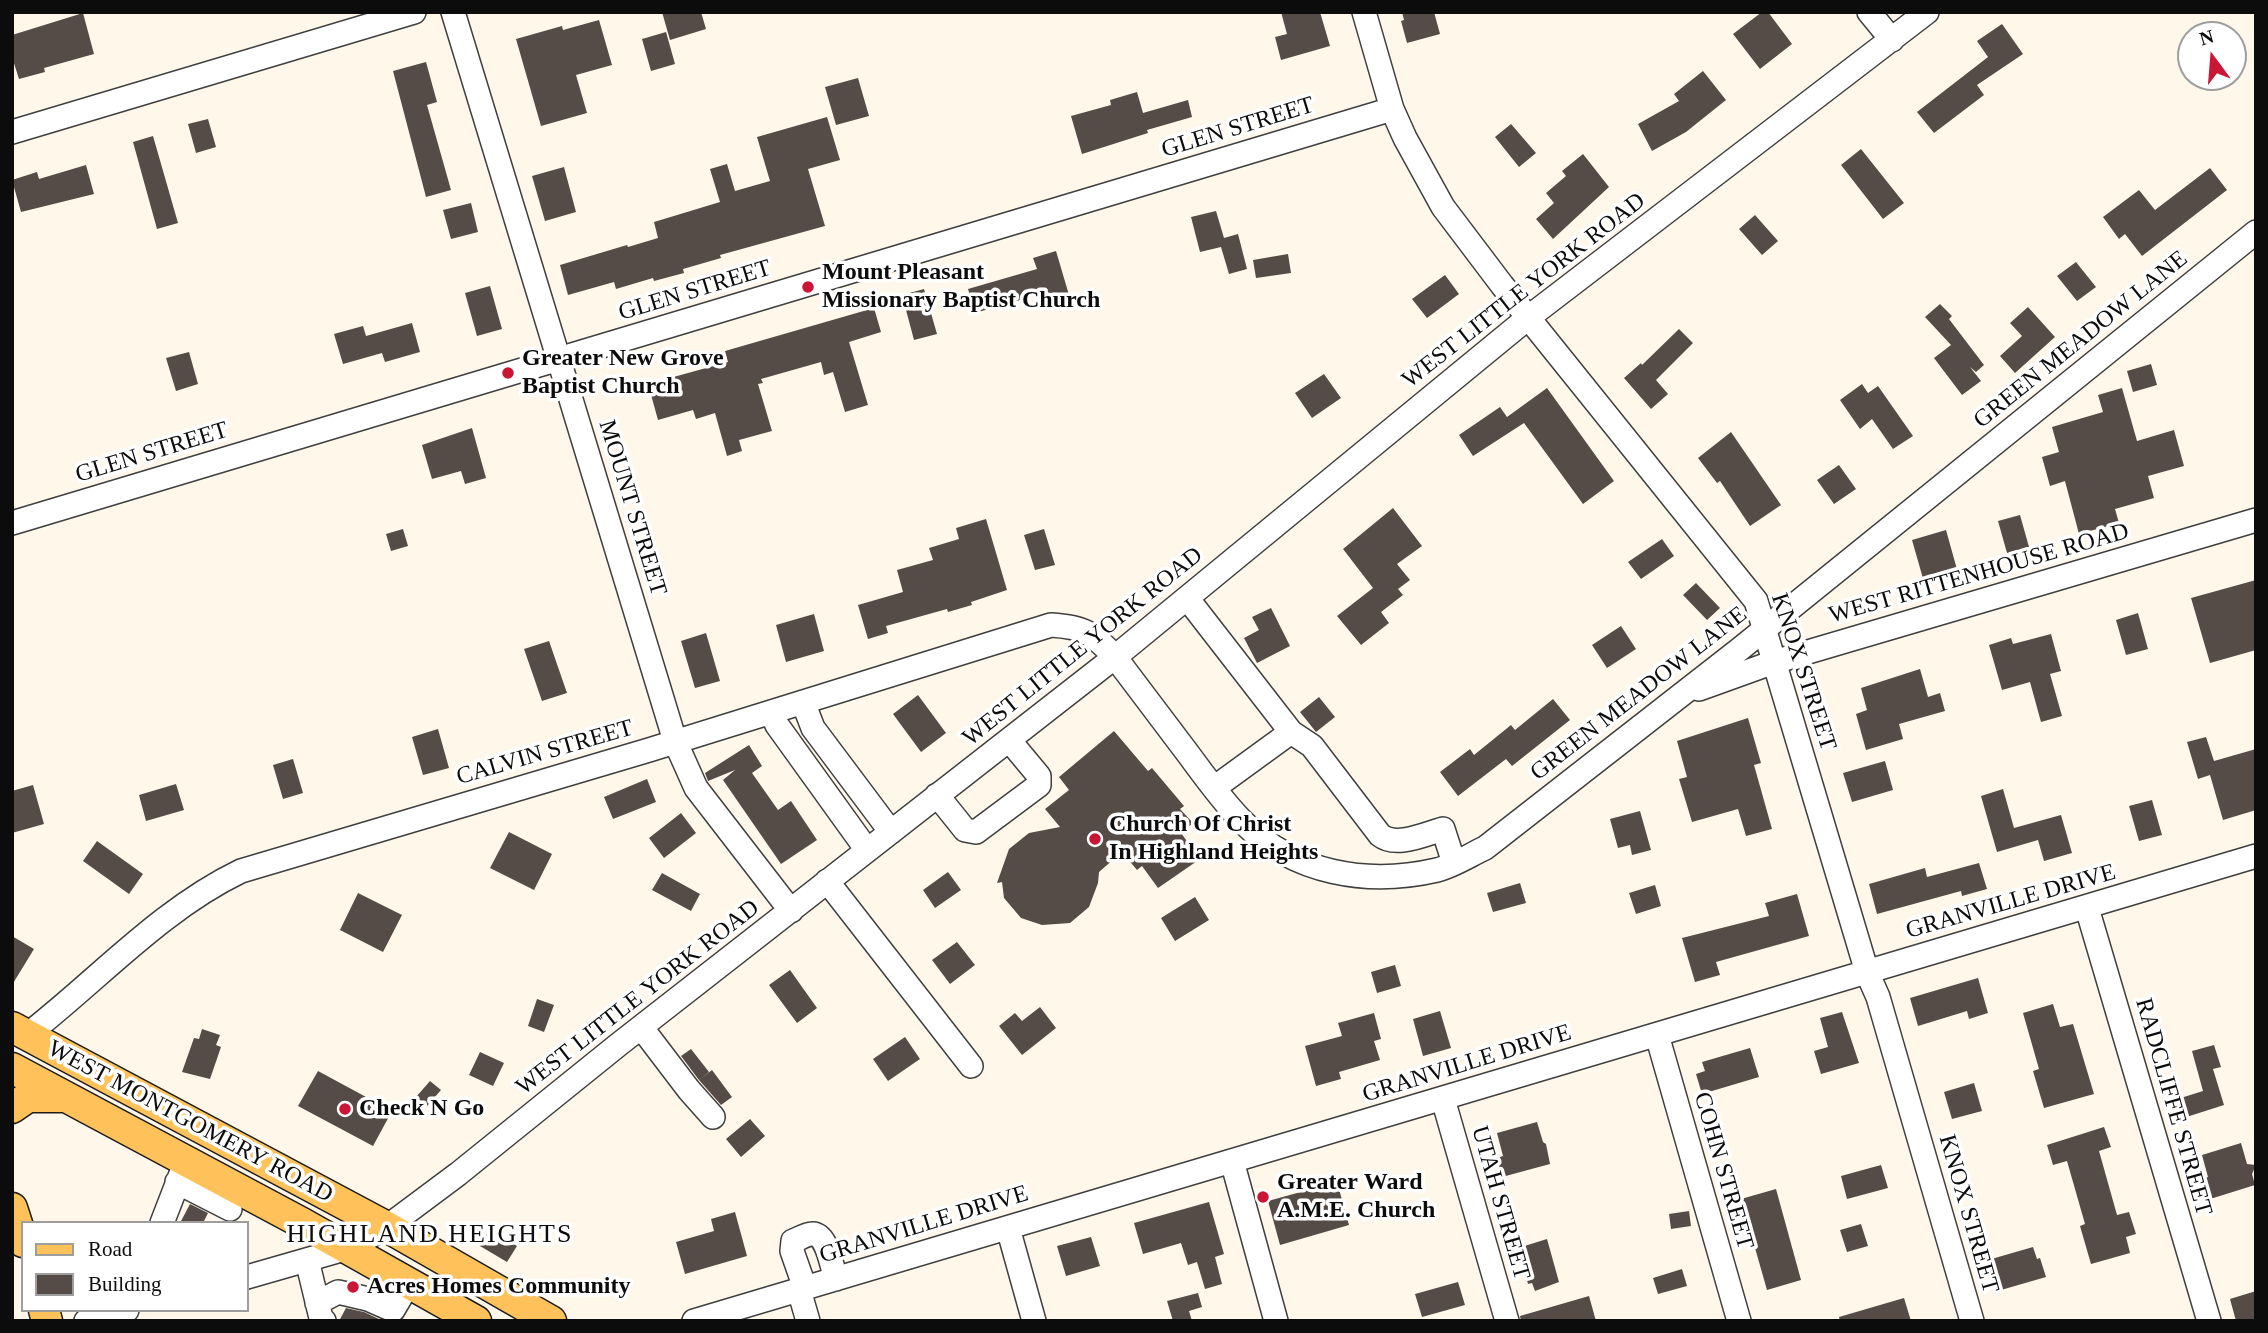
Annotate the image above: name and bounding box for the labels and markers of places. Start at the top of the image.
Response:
place label: Mount Pleasant Missionary Baptist Church [822,259,1100,315]
marker: Mount Pleasant Missionary Baptist Church [800,279,816,295]
place label: Greater New Grove Baptist Church [522,345,724,401]
marker: Greater New Grove Baptist Church [500,365,516,381]
place label: Church Of Christ In Highland Heights [1109,811,1318,867]
marker: Church Of Christ In Highland Heights [1087,831,1103,847]
place label: Check N Go [359,1095,484,1123]
marker: Check N Go [337,1101,353,1117]
place label: Greater Ward A.M.E. Church [1277,1169,1435,1225]
marker: Greater Ward A.M.E. Church [1255,1189,1271,1205]
place label: Acres Homes Community [367,1273,631,1301]
marker: Acres Homes Community [345,1279,361,1295]

